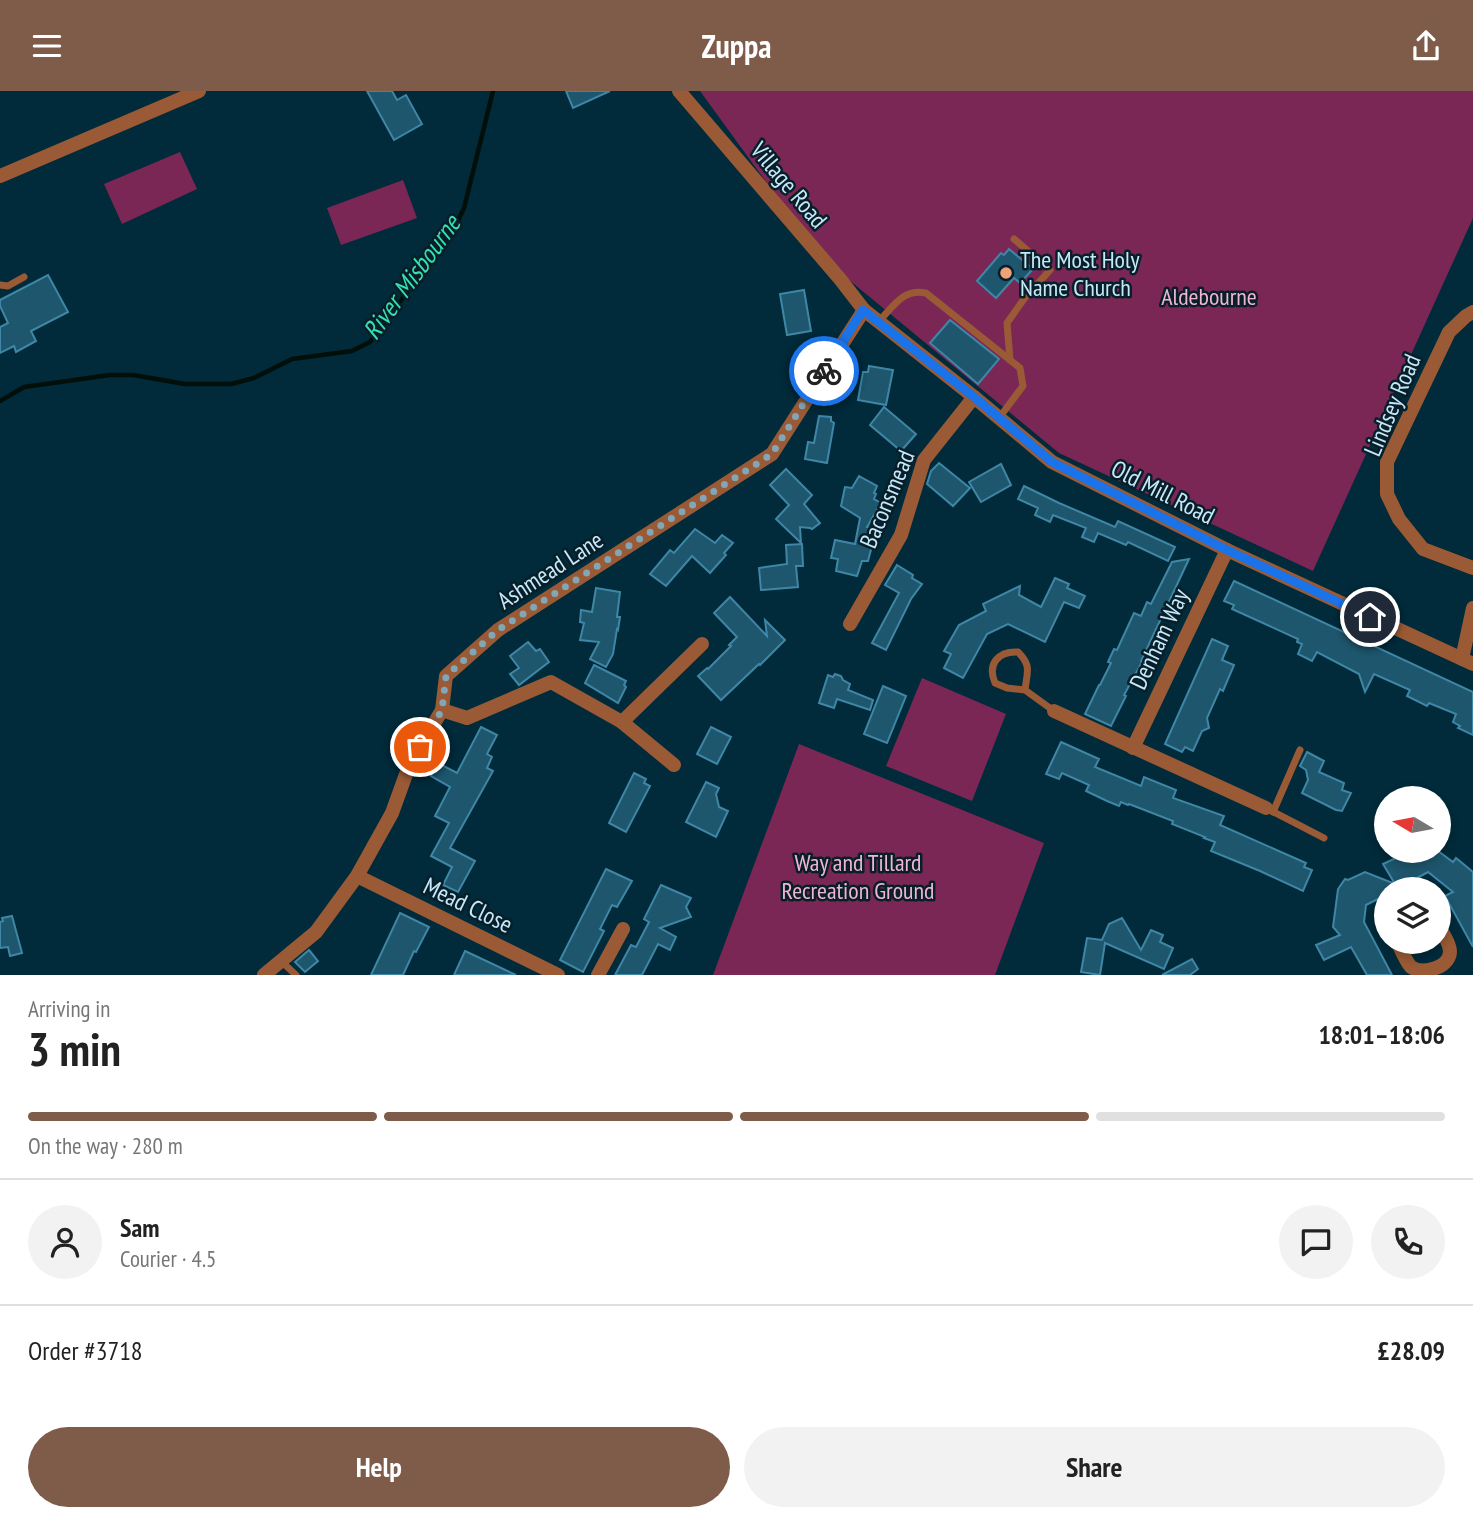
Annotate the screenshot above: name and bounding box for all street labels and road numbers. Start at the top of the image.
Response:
street label: Village Road [743,135,834,235]
street label: Lindsey Road [1357,349,1427,461]
street label: Baconsmead [852,445,922,553]
street label: Old Mill Road [1106,453,1220,531]
street label: Ashmead Lane [491,524,609,616]
street label: Denham Way [1122,584,1196,694]
street label: Mead Close [418,870,518,940]

